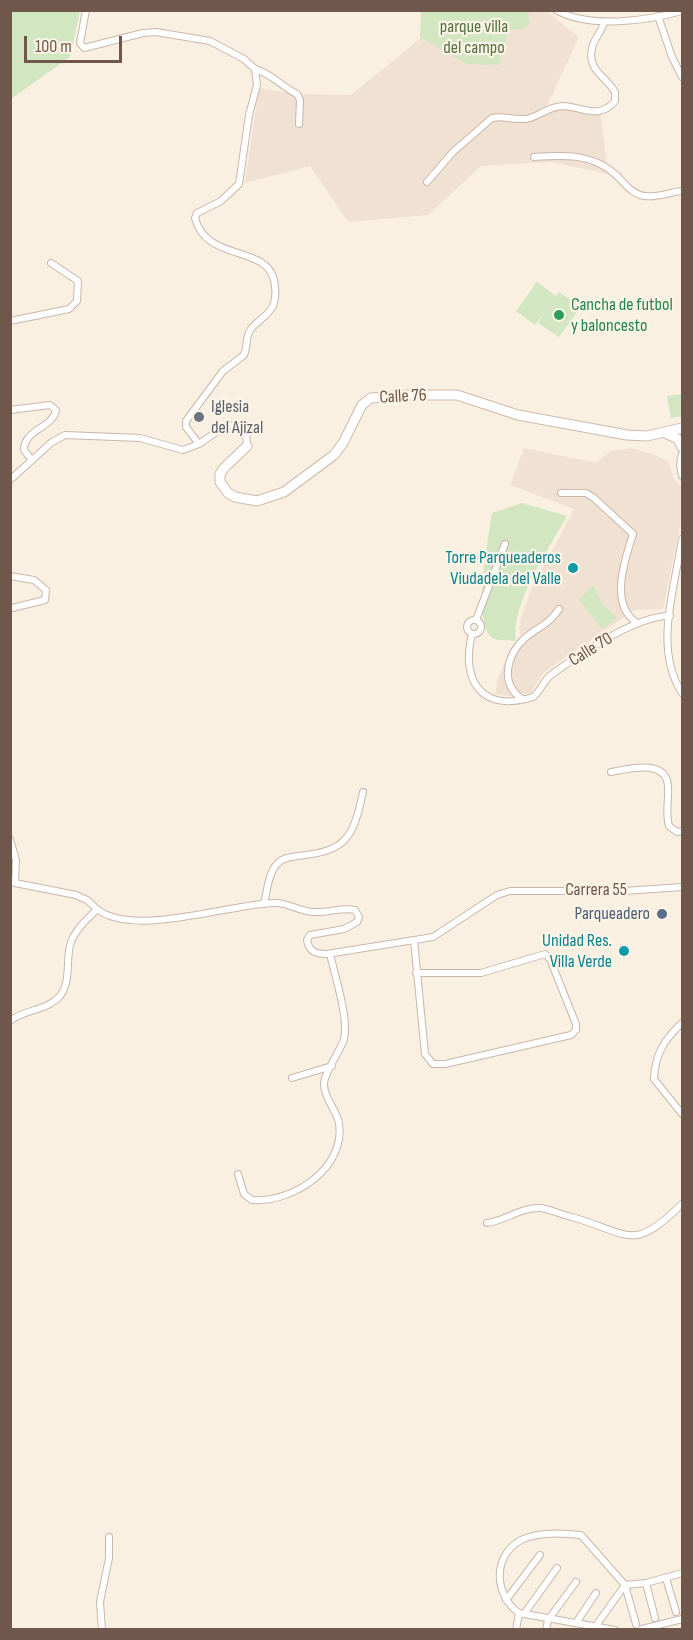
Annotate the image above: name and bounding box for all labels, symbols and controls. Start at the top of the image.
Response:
park label: parque villa del campo [440,16,508,58]
scale bar [27,24,124,62]
text: 100 m [35,36,72,57]
place label: Cancha de futbol y baloncesto [571,294,673,336]
marker: Cancha de futbol y baloncesto [552,308,566,322]
street label: Calle 76 [379,385,427,409]
place label: Iglesia del Ajizal [211,396,263,438]
marker: Iglesia del Ajizal [192,410,206,424]
place label: Torre Parqueaderos Viudadela del Valle [445,547,561,590]
marker: Torre Parqueaderos Viudadela del Valle [566,561,580,575]
street label: Calle 70 [565,628,617,672]
street label: Carrera 55 [565,879,627,901]
place label: Parqueadero [575,903,650,925]
marker: Parqueadero [655,907,669,921]
place label: Unidad Res. Villa Verde [542,930,612,972]
marker: Unidad Res. Villa Verde [617,944,631,958]

